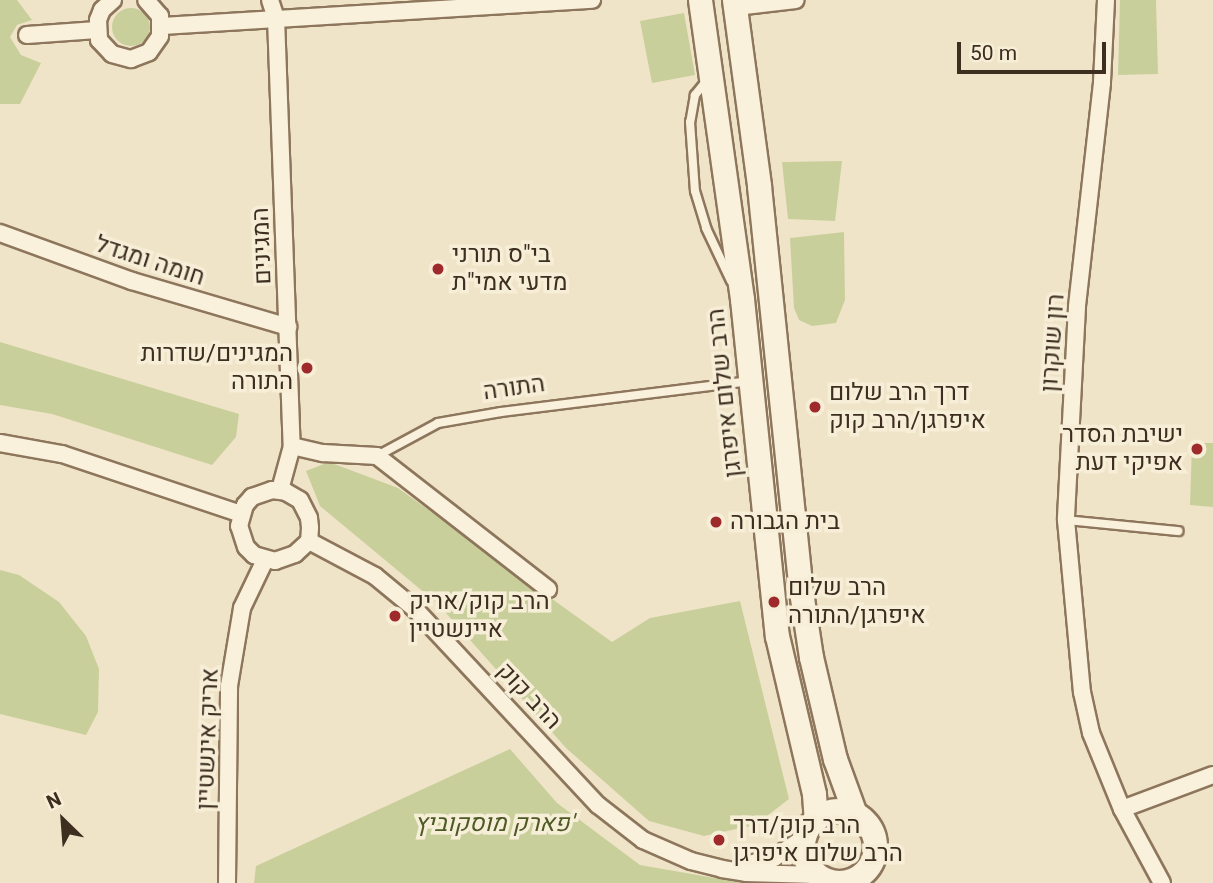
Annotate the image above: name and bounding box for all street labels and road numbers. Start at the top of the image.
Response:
street label: המגינים [246,207,278,285]
street label: חומה ומגדל [92,230,208,292]
street label: רון שוקרון [1035,293,1071,393]
street label: הרב שלום איפרגן [702,307,748,479]
street label: התורה [481,369,547,407]
street label: הרב קוק [491,656,567,736]
street label: אריק אינשטיין [191,668,225,810]

